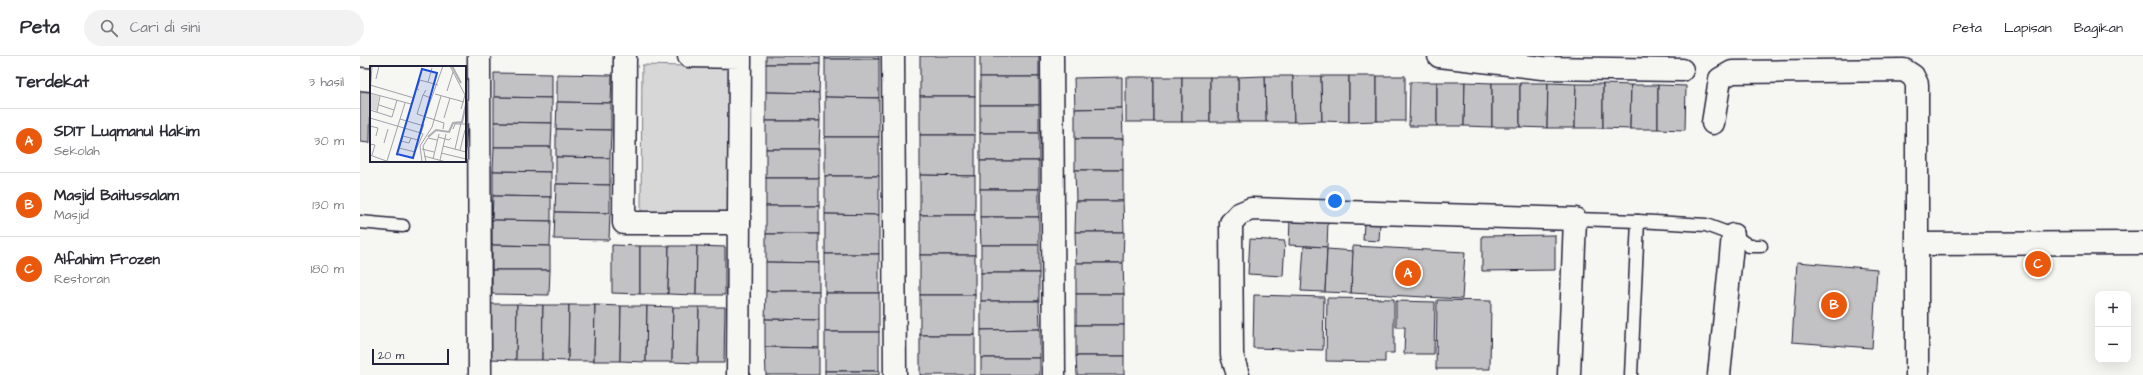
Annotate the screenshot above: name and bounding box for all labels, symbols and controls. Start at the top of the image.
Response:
search box [84,10,364,46]
text: Peta [20,14,60,41]
icon: search [98,17,120,39]
text: Cari di sini [130,17,200,38]
text: Peta [1953,18,1982,38]
text: Lapisan [2004,18,2052,38]
text: Bagikan [2074,18,2123,38]
inset map [370,66,466,162]
text: Terdekat [16,70,89,94]
text: 3 hasil [309,73,344,91]
text: SDIT Luqmanul Hakim [54,121,199,142]
text: A [25,132,33,150]
text: 30 m [314,132,344,150]
text: Sekolah [54,142,100,160]
text: Masjid Baitussalam [54,185,179,206]
your location [1325,191,1345,211]
text: B [24,196,34,214]
text: 130 m [312,196,344,214]
text: Masjid [54,206,89,224]
text: Alfahim Frozen [54,249,160,270]
pin: C [2025,249,2051,279]
pin: A [1395,258,1421,288]
text: C [24,260,34,278]
text: 180 m [310,260,344,278]
text: Restoran [54,270,110,288]
pin: B [1821,290,1847,320]
map controls [2095,291,2131,363]
button: + [2095,291,2131,327]
button: − [2095,327,2131,363]
scale bar [372,347,449,366]
text: 20 m [378,348,404,363]

